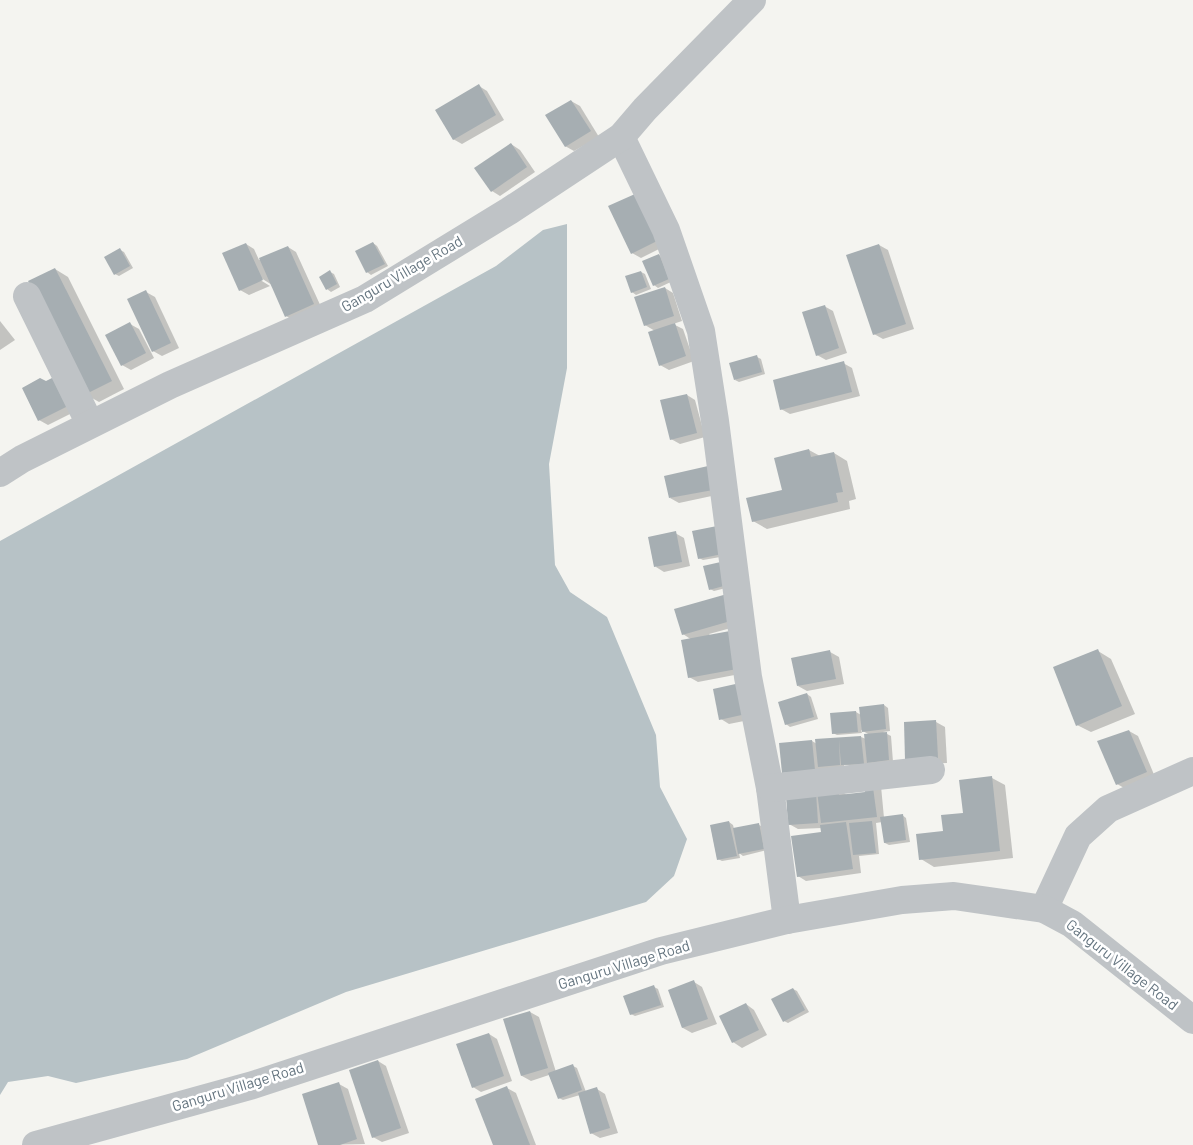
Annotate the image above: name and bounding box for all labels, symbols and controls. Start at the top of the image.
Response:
street label: Ganguru Village Road [338,231,465,315]
street label: Ganguru Village Road [1063,915,1182,1013]
street label: Ganguru Village Road [556,935,692,993]
street label: Ganguru Village Road [170,1057,306,1115]

